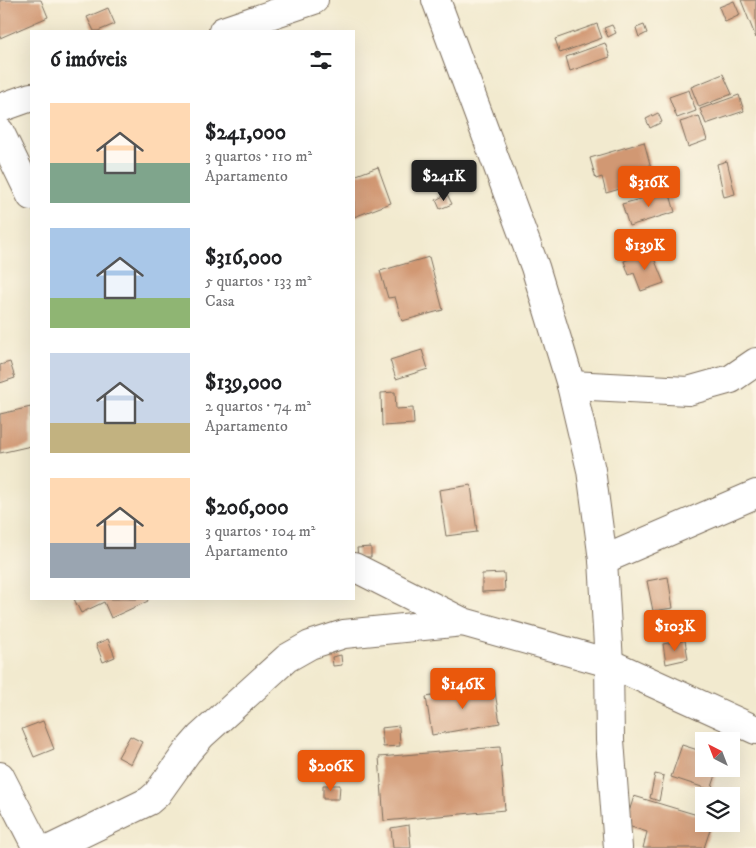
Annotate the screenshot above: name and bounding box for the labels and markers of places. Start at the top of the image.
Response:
pin: $241K [409,160,479,202]
pin: $316K [614,166,684,208]
pin: $139K [610,228,680,271]
pin: $103K [640,610,710,652]
pin: $146K [428,668,498,710]
pin: $206K [296,750,366,792]

